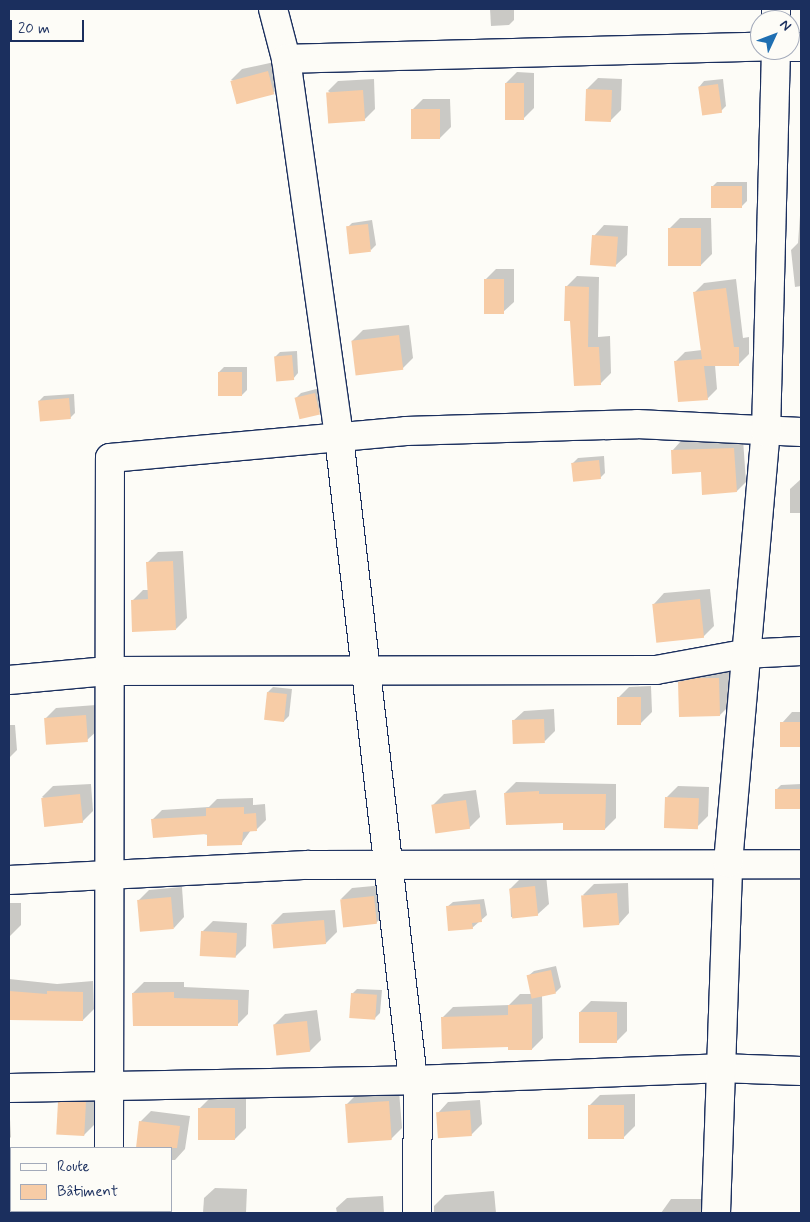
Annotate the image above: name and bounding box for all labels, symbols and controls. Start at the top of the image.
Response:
scale bar [12,10,86,42]
north arrow [750,10,800,60]
text: N [775,16,795,35]
text: 20 m [18,19,50,39]
legend [10,1147,172,1212]
text: Route [57,1157,90,1177]
text: Bâtiment [57,1182,118,1202]

